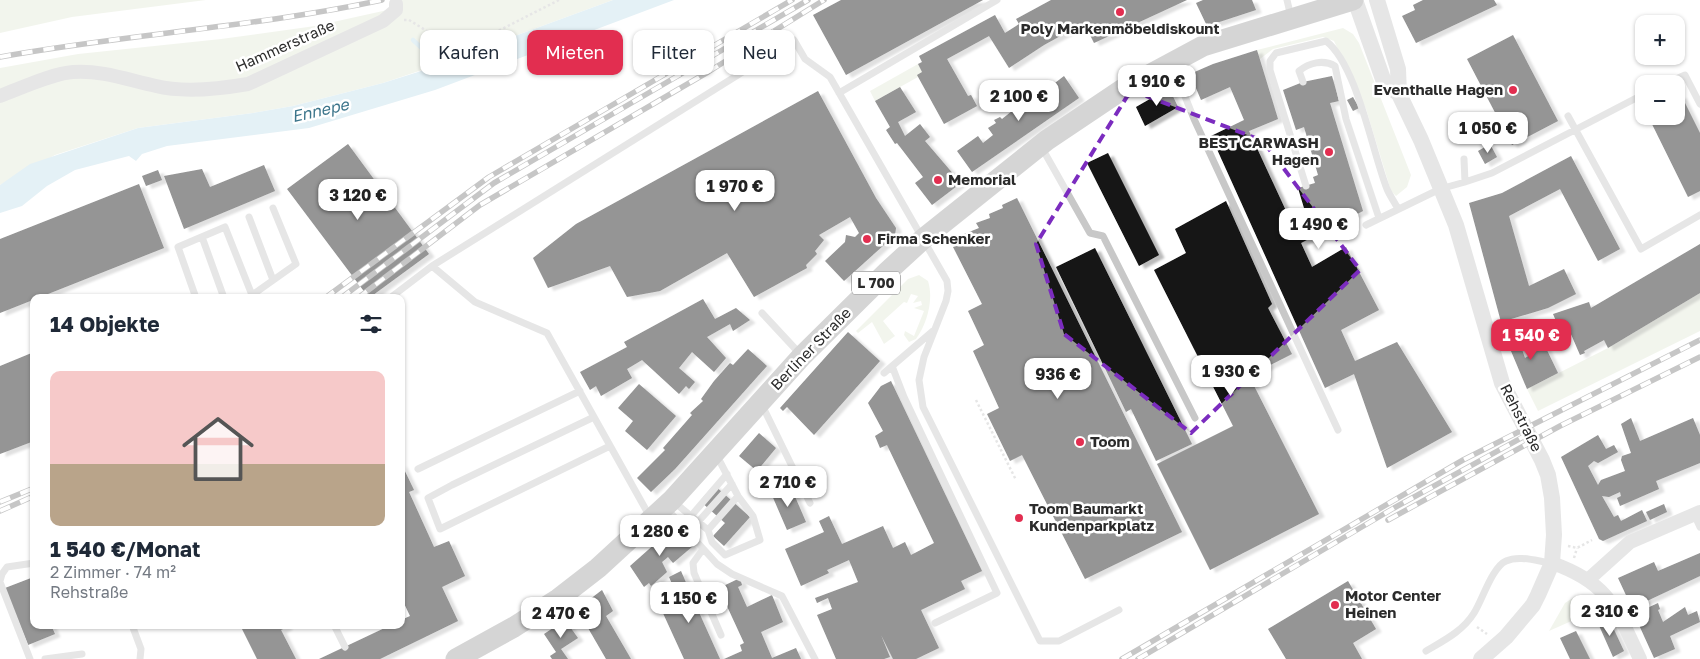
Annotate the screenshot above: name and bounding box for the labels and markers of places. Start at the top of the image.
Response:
marker: Poly Markenmöbeldiskount [1114,6,1126,18]
place label: Poly Markenmöbeldiskount [1021,19,1219,37]
pin: 1 910 € [1111,64,1203,107]
pin: 2 100 € [973,80,1065,122]
place label: Eventhalle Hagen [1374,80,1503,98]
marker: Eventhalle Hagen [1507,84,1519,96]
pin: 1 050 € [1442,112,1534,154]
place label: BEST CARWASH Hagen [1198,133,1319,168]
marker: BEST CARWASH Hagen [1323,146,1335,158]
pin: 1 970 € [689,170,781,212]
place label: Memorial [948,170,1016,188]
marker: Memorial [932,174,944,186]
pin: 3 120 € [312,178,404,221]
pin: 1 490 € [1273,208,1365,250]
place label: Firma Schenker [877,229,990,247]
marker: Firma Schenker [861,233,873,245]
pin: 1 540 € [1485,318,1577,361]
pin: 1 930 € [1185,354,1277,397]
pin: 936 € [1023,358,1093,400]
place label: Toom [1090,432,1130,450]
marker: Toom [1074,436,1086,448]
pin: 2 710 € [742,466,834,508]
place label: Toom Baumarkt Kundenparkplatz [1029,499,1154,534]
marker: Toom Baumarkt Kundenparkplatz [1013,512,1025,524]
pin: 1 280 € [614,514,706,557]
pin: 1 150 € [643,582,735,624]
place label: Motor Center Heinen [1345,586,1441,621]
pin: 2 310 € [1564,594,1656,637]
pin: 2 470 € [515,596,607,639]
marker: Motor Center Heinen [1329,599,1341,611]

